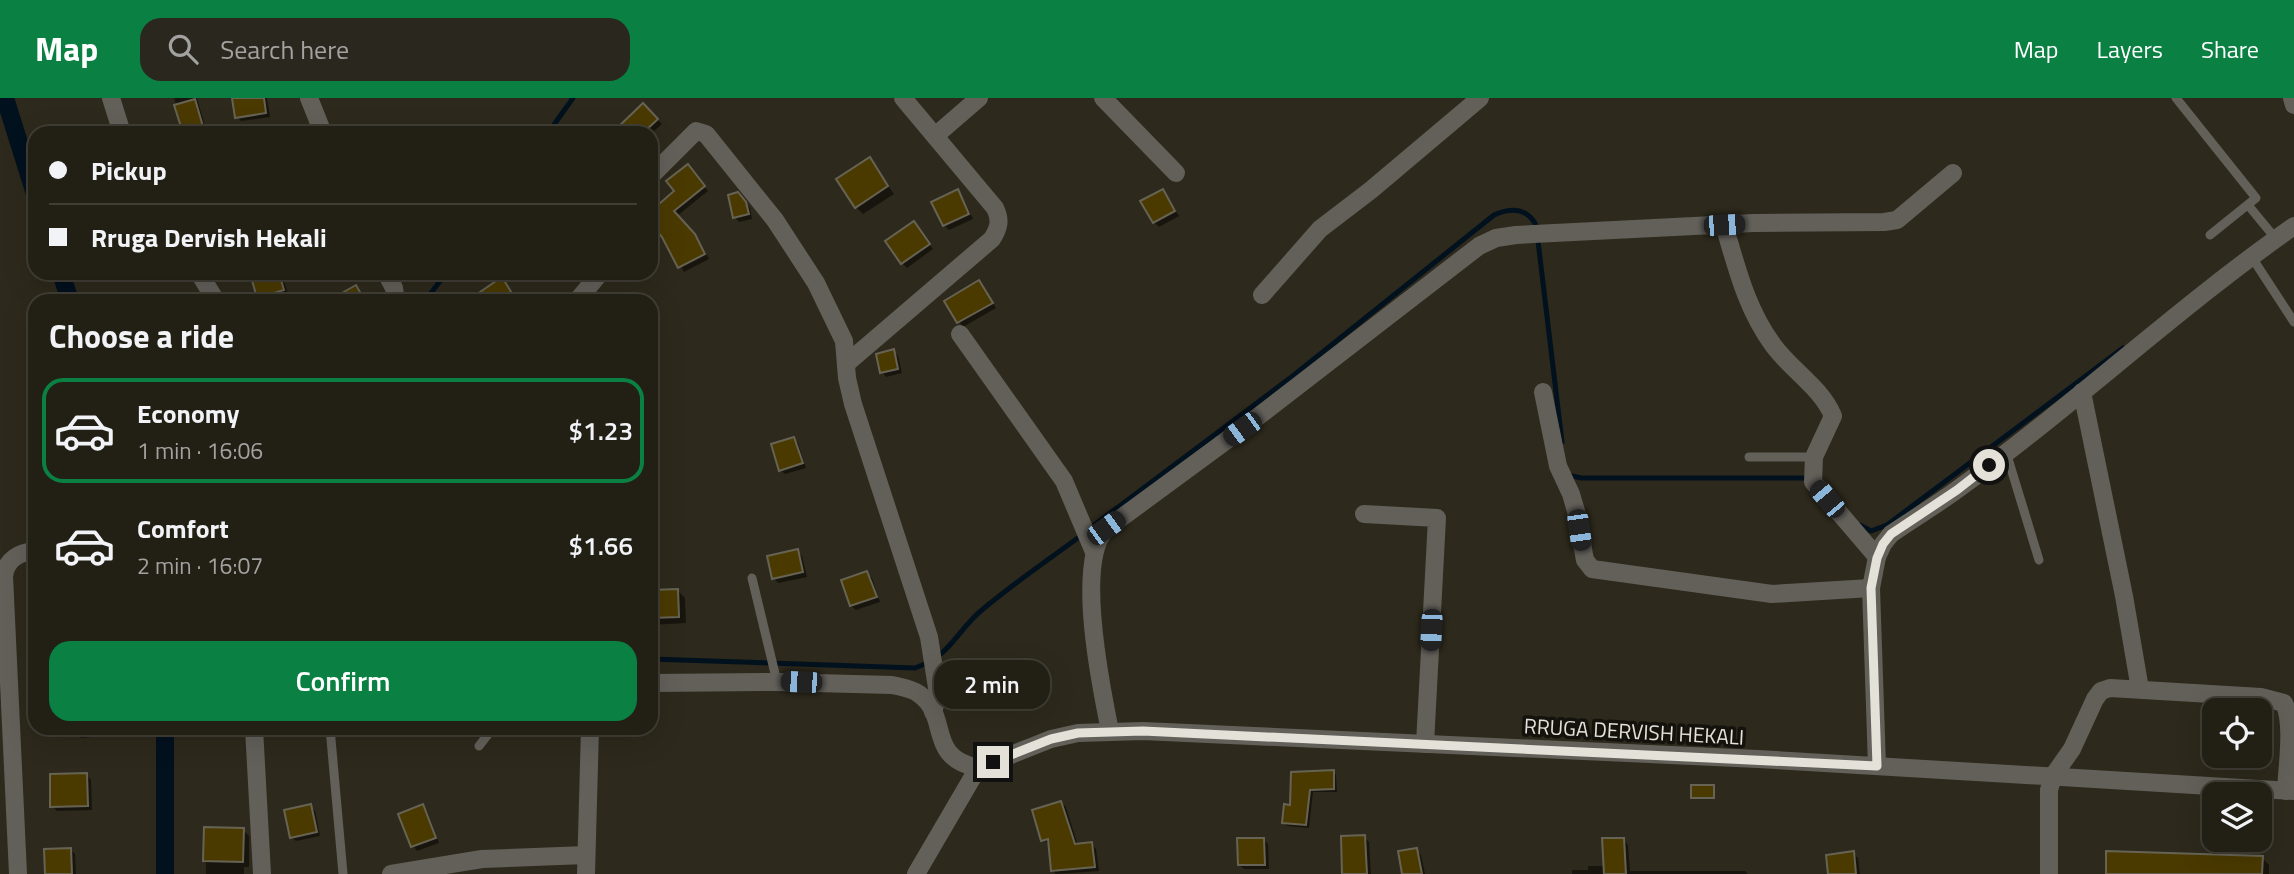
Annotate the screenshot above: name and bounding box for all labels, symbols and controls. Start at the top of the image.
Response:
search box [140,18,630,81]
text: Map [35,24,98,74]
icon: search [164,30,202,68]
text: Search here [220,30,349,69]
text: Map [2014,31,2059,67]
text: Layers [2097,31,2163,67]
text: Share [2201,31,2259,67]
text: Pickup [91,151,167,190]
car [1703,213,1746,237]
text: Rruga Dervish Hekali [91,218,327,257]
text: Choose a ride [49,312,234,360]
text: Economy [137,394,239,433]
icon: car [53,399,116,462]
car [1219,408,1266,450]
text: $1.23 [569,411,633,450]
text: 1 min · 16:06 [137,433,263,468]
route start [1973,449,2005,481]
car [1806,476,1849,522]
car [1083,507,1130,549]
car [1566,508,1593,552]
text: Comfort [137,509,229,548]
icon: car [53,514,116,577]
text: $1.66 [569,526,633,565]
text: 2 min · 16:07 [137,548,263,583]
car [1420,608,1443,652]
button: Confirm [49,641,637,721]
callout: 2 min [935,660,1051,710]
text: 2 min [964,667,1020,702]
car [780,671,823,693]
map controls [2202,698,2272,852]
button: locate [2202,698,2272,768]
street label: RRUGA DERVISH HEKALI [1523,709,1745,753]
route end [977,746,1009,778]
button: layers [2202,782,2272,852]

